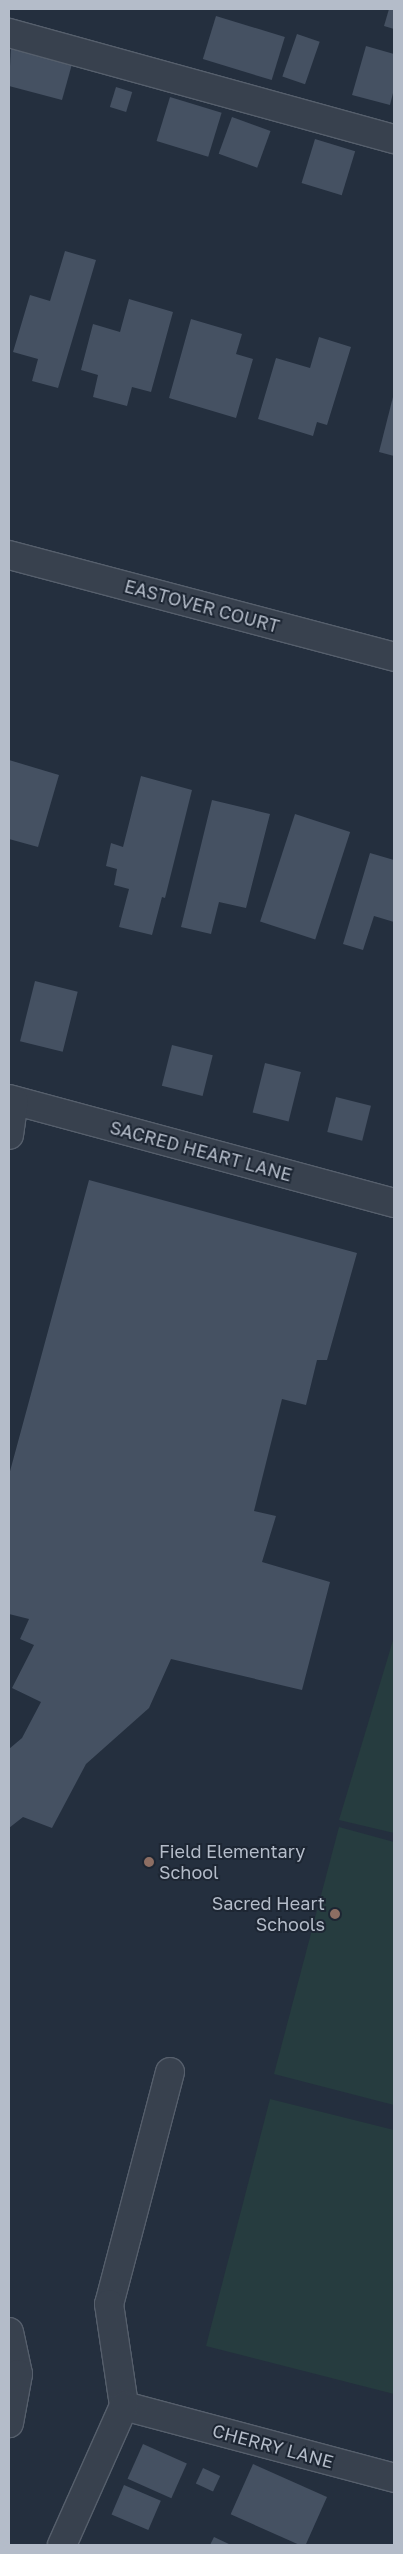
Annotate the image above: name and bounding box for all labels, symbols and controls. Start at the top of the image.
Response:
street label: EASTOVER COURT [122,575,282,637]
street label: SACRED HEART LANE [108,1116,294,1186]
place label: Field Elementary School [159,1841,305,1884]
marker: Field Elementary School [143,1856,155,1868]
place label: Sacred Heart Schools [212,1893,325,1936]
marker: Sacred Heart Schools [329,1908,341,1920]
street label: CHERRY LANE [210,2419,336,2473]

